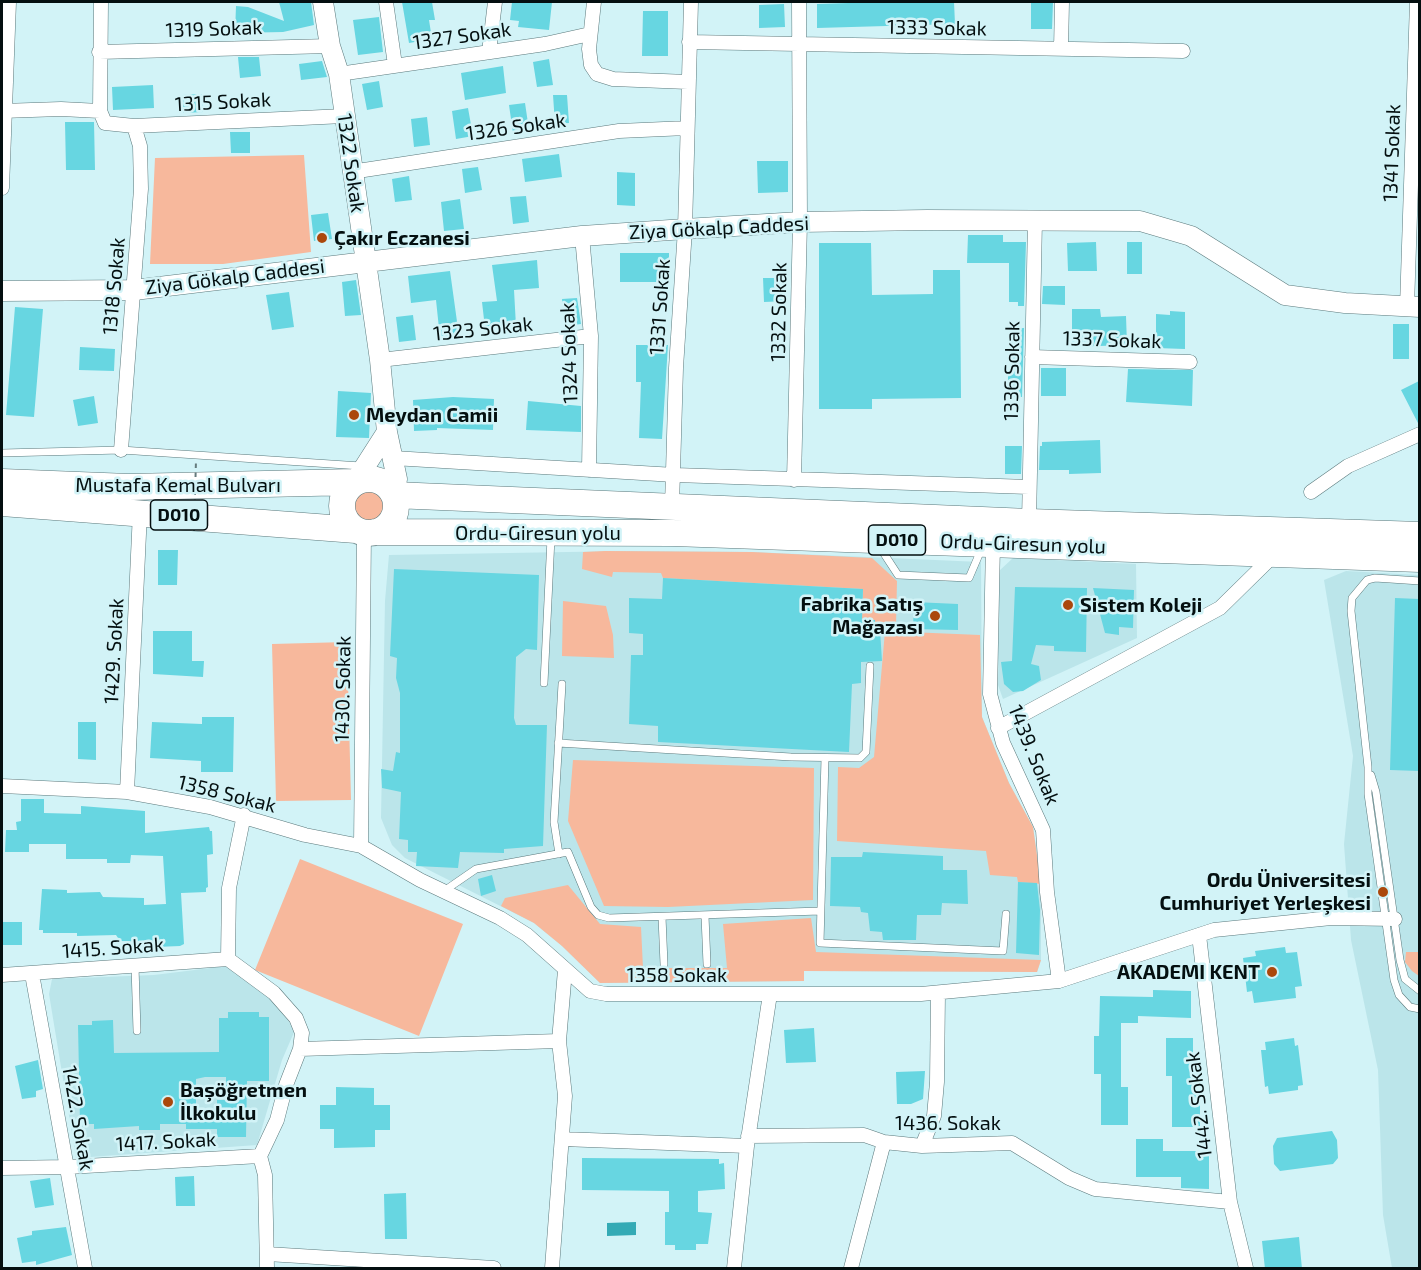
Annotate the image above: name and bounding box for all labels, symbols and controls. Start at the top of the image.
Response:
street label: 1319 Sokak [165,15,263,43]
street label: 1333 Sokak [887,15,987,41]
street label: 1327 Sokak [411,17,513,55]
street label: 1315 Sokak [174,88,272,116]
street label: 1341 Sokak [1378,104,1406,202]
street label: 1326 Sokak [465,108,567,146]
street label: 1322 Sokak [332,112,370,214]
street label: Ziya Gökalp Caddesi [628,211,810,245]
place label: Çakır Eczanesi [334,226,470,250]
marker: Çakır Eczanesi [315,231,329,245]
street label: 1318 Sokak [98,236,130,336]
street label: Ziya Gökalp Caddesi [144,254,326,300]
street label: 1331 Sokak [645,258,675,356]
street label: 1332 Sokak [766,262,792,362]
street label: 1324 Sokak [555,302,583,404]
street label: 1323 Sokak [432,312,534,346]
street label: 1336 Sokak [999,321,1025,421]
street label: 1337 Sokak [1062,326,1162,354]
place label: Meydan Camii [366,403,498,427]
marker: Meydan Camii [347,408,361,422]
street label: Mustafa Kemal Bulvarı [75,473,281,497]
road number: D010 [150,500,207,530]
street label: Ordu-Giresun yolu [455,521,621,545]
road number: D010 [868,525,926,555]
street label: Ordu-Giresun yolu [940,529,1106,559]
place label: Fabrika Satış Mağazası [801,592,923,639]
place label: Sistem Koleji [1080,593,1202,617]
street label: 1429. Sokak [99,597,129,705]
marker: Sistem Koleji [1061,598,1075,612]
marker: Fabrika Satış Mağazası [928,609,942,623]
street label: 1430. Sokak [330,636,356,742]
street label: 1439. Sokak [1003,701,1065,809]
street label: 1358 Sokak [175,770,279,818]
place label: Ordu Üniversitesi Cumhuriyet Yerleşkesi [1160,868,1371,915]
marker: Ordu Üniversitesi Cumhuriyet Yerleşkesi [1376,885,1390,899]
street label: 1415. Sokak [61,932,165,964]
place label: AKADEMI KENT [1117,960,1260,984]
street label: 1358 Sokak [627,963,727,987]
marker: AKADEMI KENT [1265,965,1279,979]
street label: 1442. Sokak [1181,1051,1217,1159]
street label: 1422. Sokak [57,1064,99,1172]
place label: Başöğretmen İlkokulu [180,1078,307,1125]
marker: Başöğretmen İlkokulu [161,1095,175,1109]
street label: 1436. Sokak [895,1111,1001,1135]
street label: 1417. Sokak [115,1127,217,1157]

